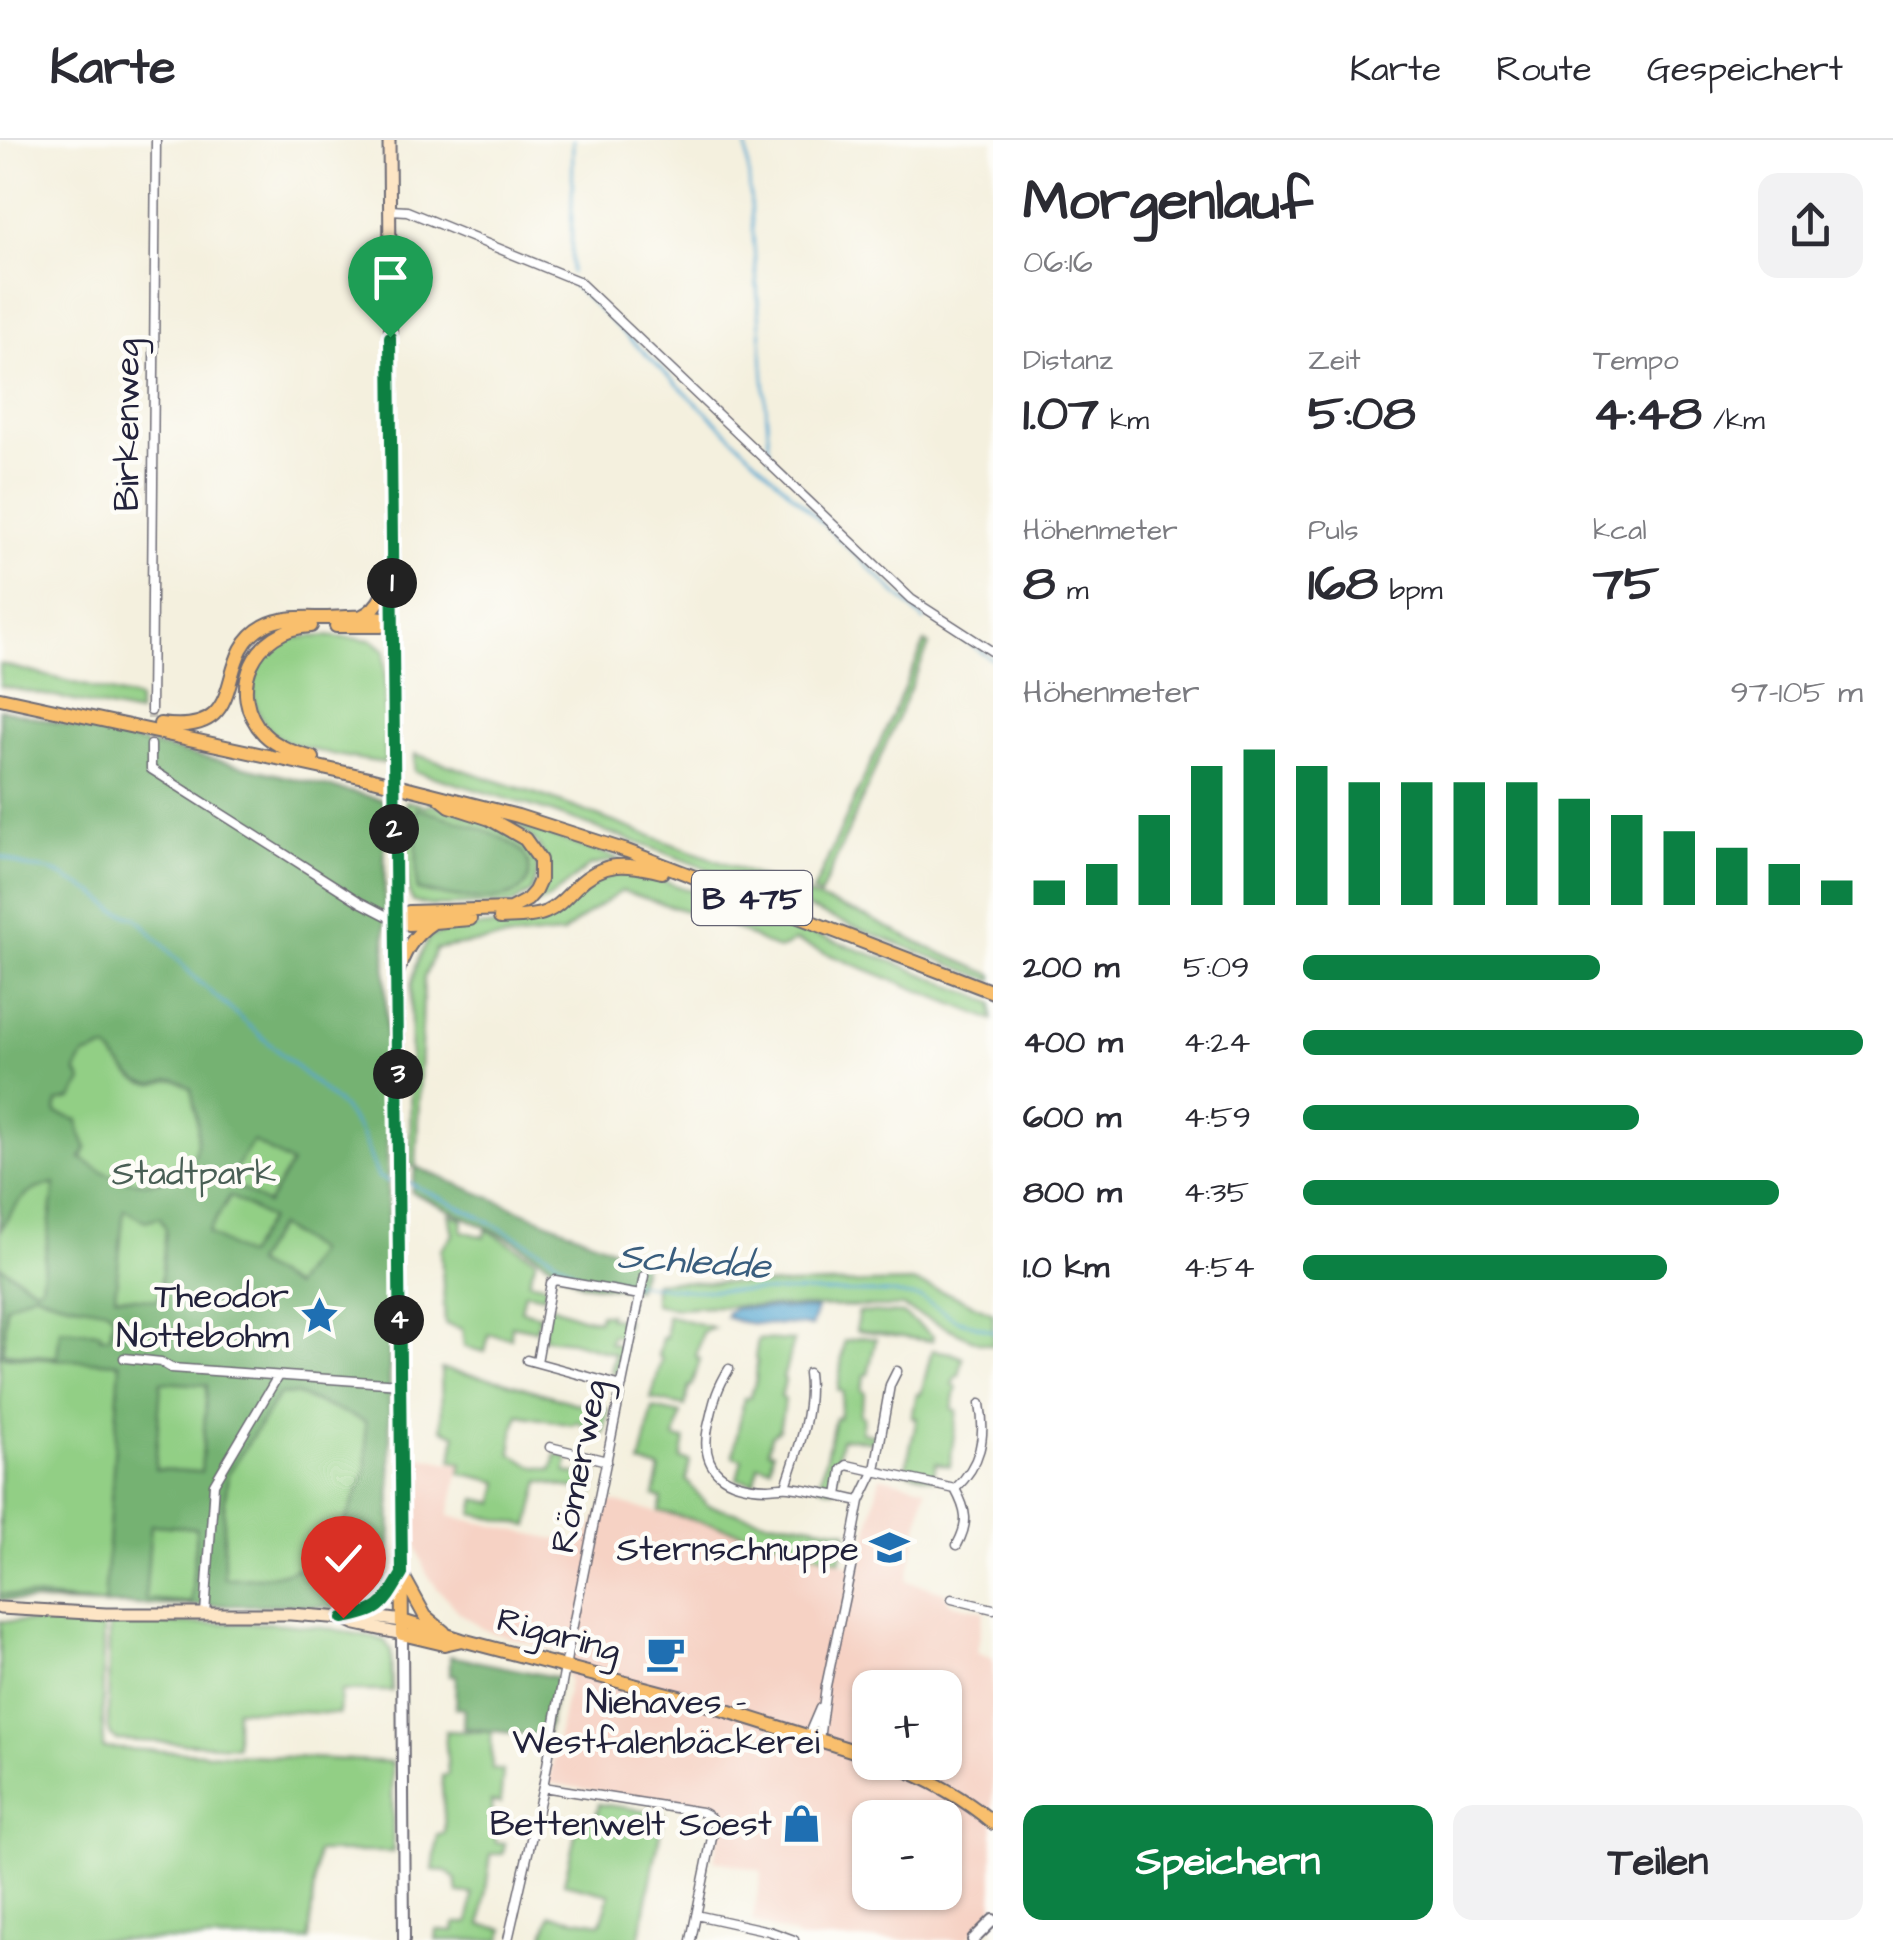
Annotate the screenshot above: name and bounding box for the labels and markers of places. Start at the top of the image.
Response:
pin [348,235,433,338]
pin: 1 [367,558,417,608]
pin: 2 [369,804,419,854]
pin: 3 [373,1049,423,1099]
place label: Theodor Nottebohm [116,1272,289,1361]
place icon: Theodor Nottebohm [298,1294,340,1336]
pin: 4 [374,1295,424,1345]
pin [301,1516,386,1619]
place label: Sternschnuppe [616,1525,859,1574]
school or university icon: Sternschnuppe [868,1527,910,1569]
cafe icon: Niehaves - Westfalenbäckerei [645,1633,687,1675]
place label: Niehaves - Westfalenbäckerei [512,1678,820,1767]
place label: Bettenwelt Soest [490,1800,772,1849]
shop icon: Bettenwelt Soest [781,1802,823,1844]

